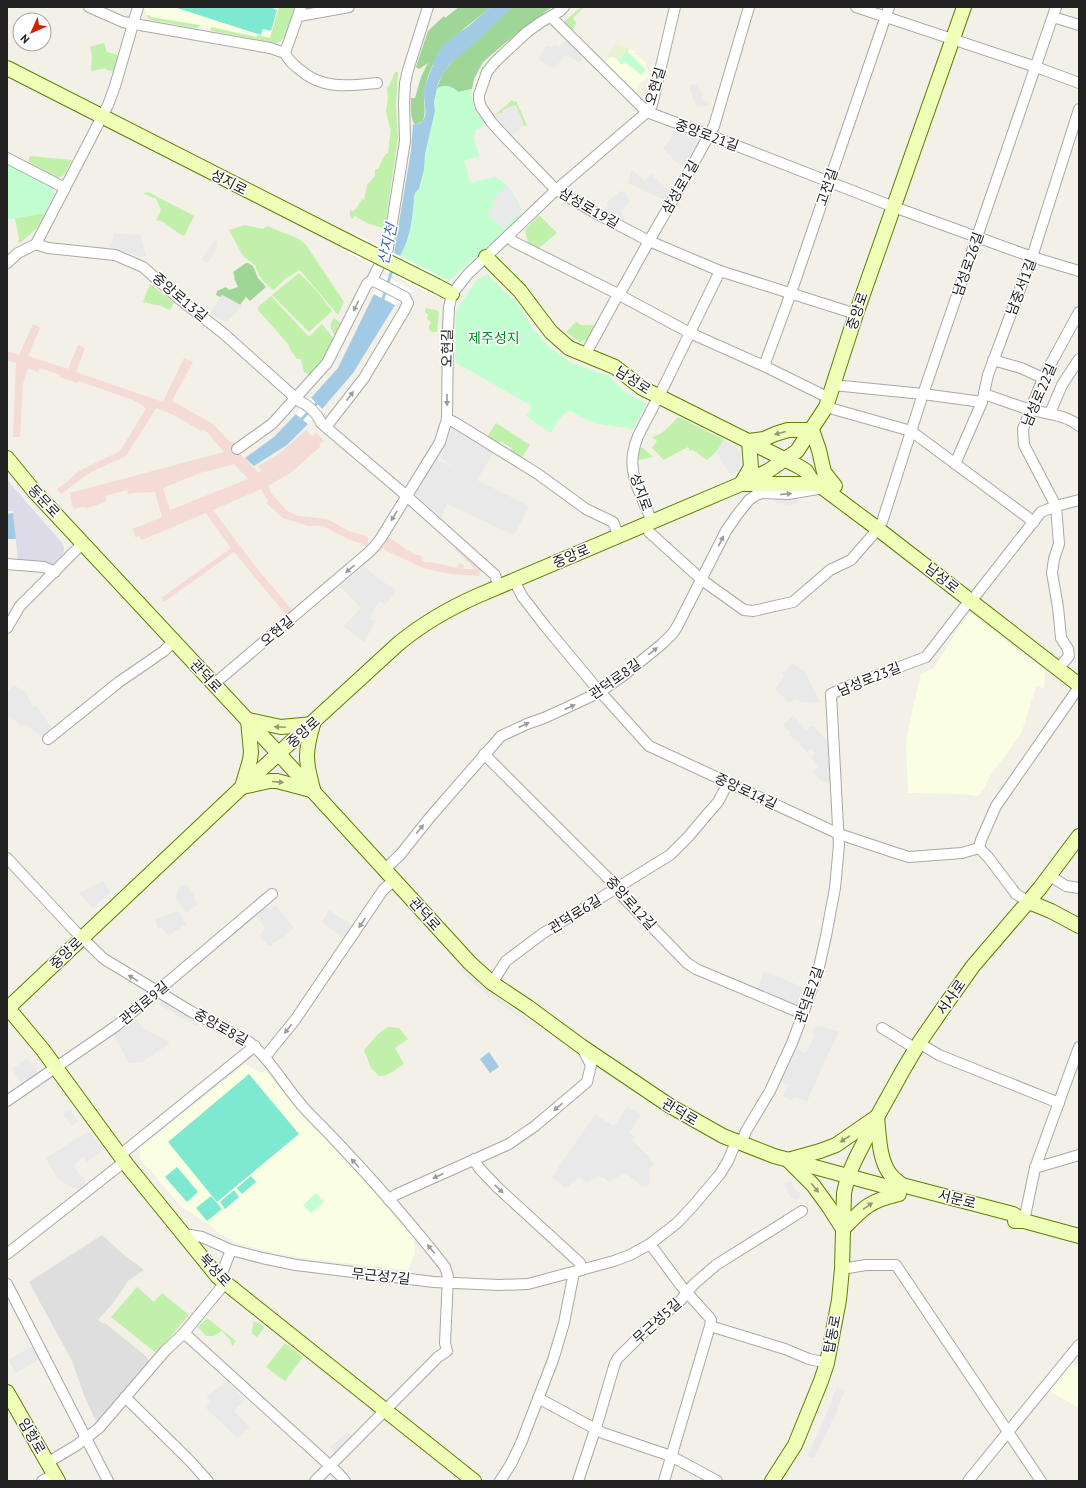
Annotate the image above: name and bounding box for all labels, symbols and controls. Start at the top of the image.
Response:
north arrow [12,12,52,52]
text: N [17,32,32,47]
street label: 오현길 [641,65,669,107]
street label: 중앙로21길 [673,115,741,155]
street label: 삼성로1길 [657,157,703,217]
street label: 성지로 [208,165,250,199]
street label: 고전길 [812,166,842,208]
street label: 삼성로19길 [556,184,622,232]
water label: 산지천 [373,220,401,266]
street label: 남성로26길 [949,229,987,299]
street label: 남중서1길 [1002,256,1040,318]
street label: 중앙로13길 [149,269,211,325]
street label: 중앙로 [842,290,872,332]
one-way arrow [353,301,359,312]
street label: 오현길 [438,329,456,367]
park label: 제주성지 [468,329,520,347]
street label: 남성로22길 [1018,361,1060,429]
street label: 남성로 [612,362,654,398]
one-way arrow [346,391,354,402]
one-way arrow [444,394,450,407]
one-way arrow [774,430,786,436]
street label: 성지로 [626,471,656,513]
street label: 동문로 [24,481,64,521]
one-way arrow [780,491,792,497]
one-way arrow [390,511,398,521]
one-way arrow [718,536,724,547]
street label: 중앙로 [550,540,592,572]
street label: 남성로 [921,559,963,597]
one-way arrow [345,564,354,573]
street label: 오현길 [256,612,298,650]
one-way arrow [648,647,659,655]
street label: 관덕로8길 [586,655,644,703]
street label: 관덕로 [186,656,226,696]
street label: 남성로23길 [835,658,903,700]
one-way arrow [564,704,575,710]
street label: 중앙로 [283,712,323,752]
one-way arrow [518,722,530,728]
one-way arrow [274,723,286,730]
street label: 중앙로14길 [712,769,780,813]
one-way arrow [272,778,284,785]
one-way arrow [416,823,425,834]
street label: 중앙로12길 [602,872,660,934]
street label: 관덕로6길 [545,891,605,937]
street label: 관덕로 [405,894,445,934]
one-way arrow [358,917,366,928]
street label: 중앙로 [46,933,86,973]
street label: 관덕로2길 [791,964,827,1026]
one-way arrow [127,974,139,981]
street label: 서사로 [933,976,970,1018]
street label: 관덕로9길 [116,977,172,1029]
street label: 중앙로8길 [191,1005,251,1049]
one-way arrow [284,1024,293,1035]
street label: 관덕로 [659,1094,701,1130]
one-way arrow [553,1102,562,1111]
one-way arrow [839,1136,851,1143]
one-way arrow [351,1158,360,1168]
one-way arrow [433,1173,444,1179]
one-way arrow [811,1182,819,1193]
one-way arrow [494,1184,504,1194]
street label: 서문로 [936,1186,978,1212]
one-way arrow [862,1202,873,1210]
one-way arrow [427,1244,436,1254]
street label: 북성로 [195,1250,235,1290]
street label: 무근성7길 [351,1264,411,1288]
street label: 무근성5길 [629,1295,685,1347]
street label: 탑동로 [819,1313,845,1355]
street label: 임항로 [15,1415,50,1457]

